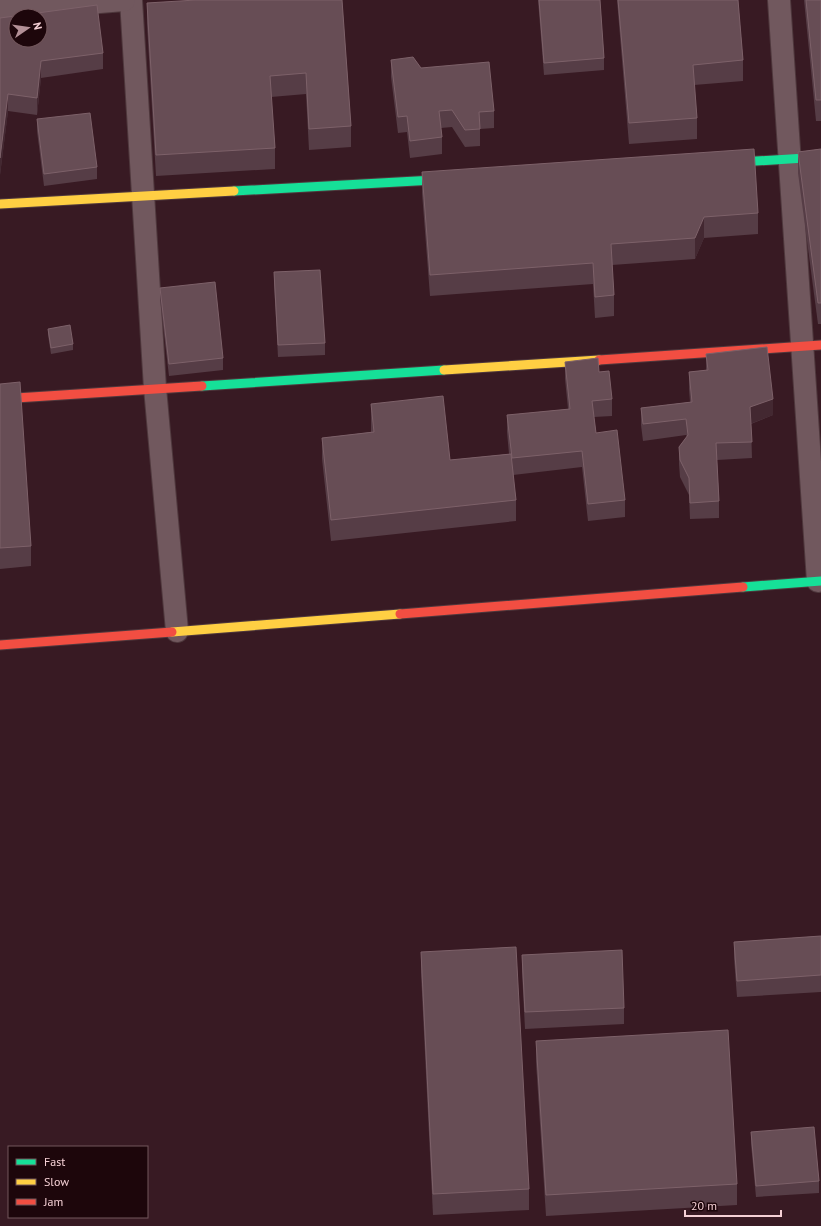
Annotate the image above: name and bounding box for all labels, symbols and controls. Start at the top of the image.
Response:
north arrow [8,8,48,48]
text: N [30,21,45,31]
legend [8,1146,148,1218]
text: Fast [44,1154,65,1169]
text: Slow [44,1174,69,1189]
scale bar [685,1192,781,1218]
text: Jam [43,1194,63,1209]
text: 20 m [691,1198,717,1213]

